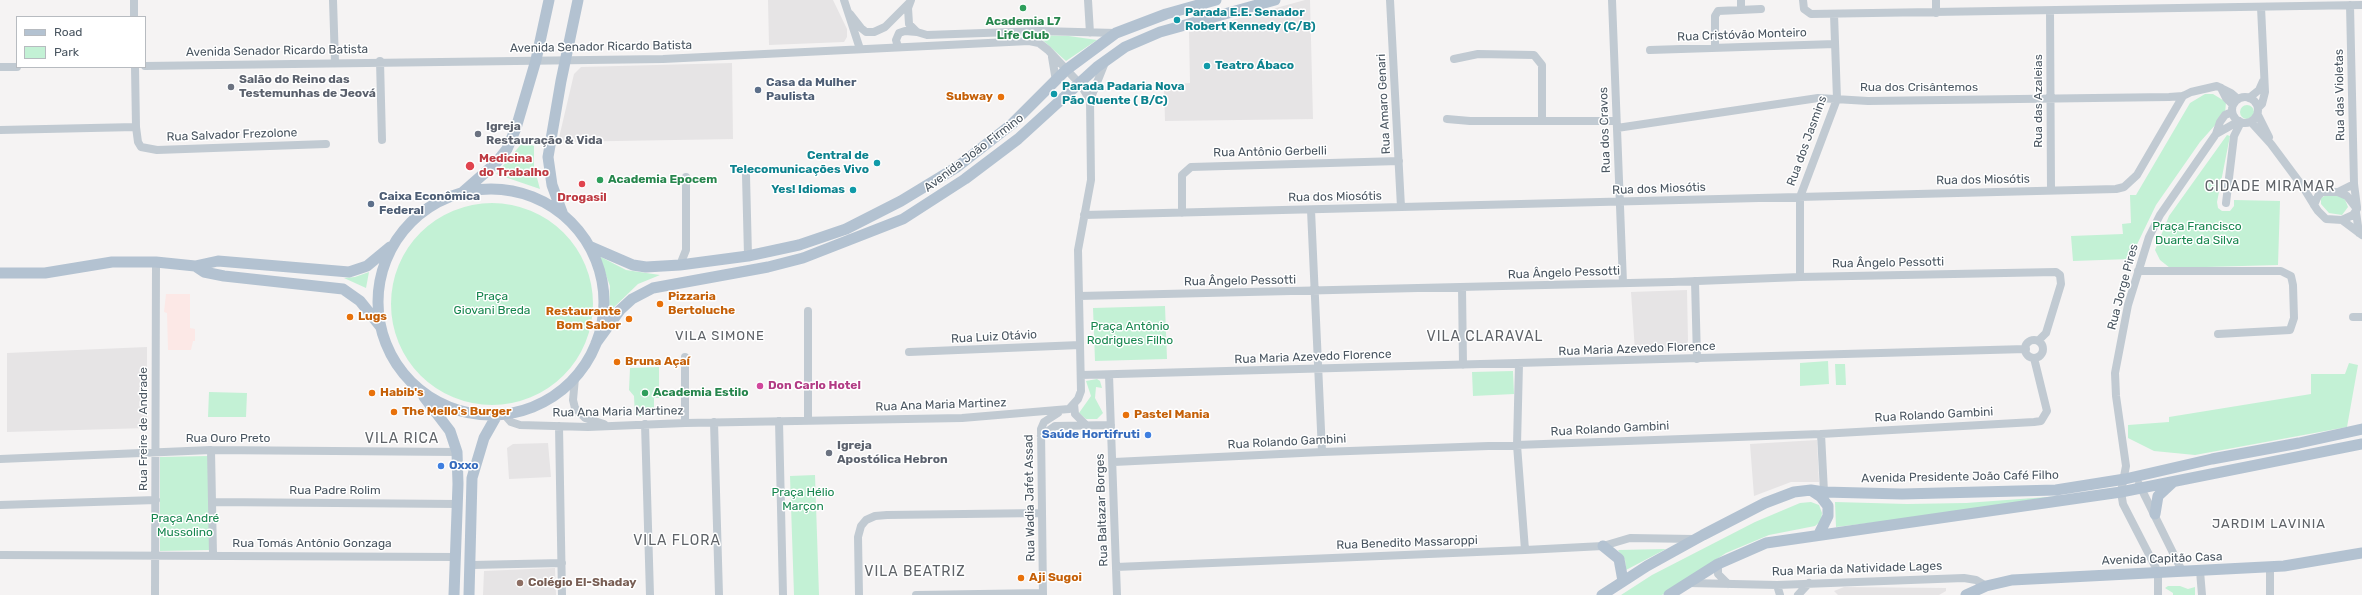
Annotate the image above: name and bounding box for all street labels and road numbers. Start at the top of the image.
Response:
street label: Rua Cristóvão Monteiro [1677,26,1807,44]
street label: Avenida Senador Ricardo Batista [510,38,692,56]
street label: Avenida Senador Ricardo Batista [186,42,368,60]
street label: Rua das Violetas [2332,49,2348,141]
street label: Rua Amaro Genari [1374,53,1394,155]
street label: Rua das Azaleias [2032,54,2046,148]
street label: Rua dos Crisântemos [1860,81,1978,95]
street label: Rua dos Cravos [1596,87,1614,173]
street label: Rua dos Jasmins [1784,94,1830,188]
street label: Avenida João Firmino [921,111,1027,195]
street label: Rua Salvador Frezolone [166,126,298,144]
street label: Rua Antônio Gerbelli [1213,144,1327,160]
street label: Rua dos Miosótis [1936,172,2030,188]
street label: Rua dos Miosótis [1612,180,1706,198]
street label: Rua dos Miosótis [1288,189,1382,205]
street label: Rua Jorge Pires [2105,242,2141,332]
street label: Rua Ângelo Pessotti [1832,255,1944,271]
street label: Rua Ângelo Pessotti [1508,264,1620,282]
street label: Rua Ângelo Pessotti [1184,273,1296,289]
street label: Rua Luiz Otávio [951,328,1037,346]
street label: Rua Maria Azevedo Florence [1558,339,1716,359]
street label: Rua Maria Azevedo Florence [1234,347,1392,367]
street label: Rua Freire de Andrade [137,367,151,491]
street label: Rua Ana Maria Martinez [875,396,1007,414]
street label: Rua Ana Maria Martinez [552,404,684,420]
street label: Rua Rolando Gambini [1874,405,1994,425]
street label: Rua Rolando Gambini [1550,419,1670,439]
street label: Rua Ouro Preto [186,432,270,446]
street label: Rua Rolando Gambini [1227,432,1347,452]
street label: Rua Wadia Jafet Assad [1022,434,1038,562]
street label: Rua Baltazar Borges [1093,453,1111,567]
street label: Avenida Presidente João Café Filho [1861,468,2059,486]
street label: Rua Padre Rolim [289,484,381,498]
street label: Rua Benedito Massaroppi [1336,533,1478,553]
street label: Rua Tomás Antônio Gonzaga [232,537,392,551]
street label: Avenida Capitão Casa [2101,550,2223,568]
street label: Rua Maria da Natividade Lages [1772,559,1942,579]

